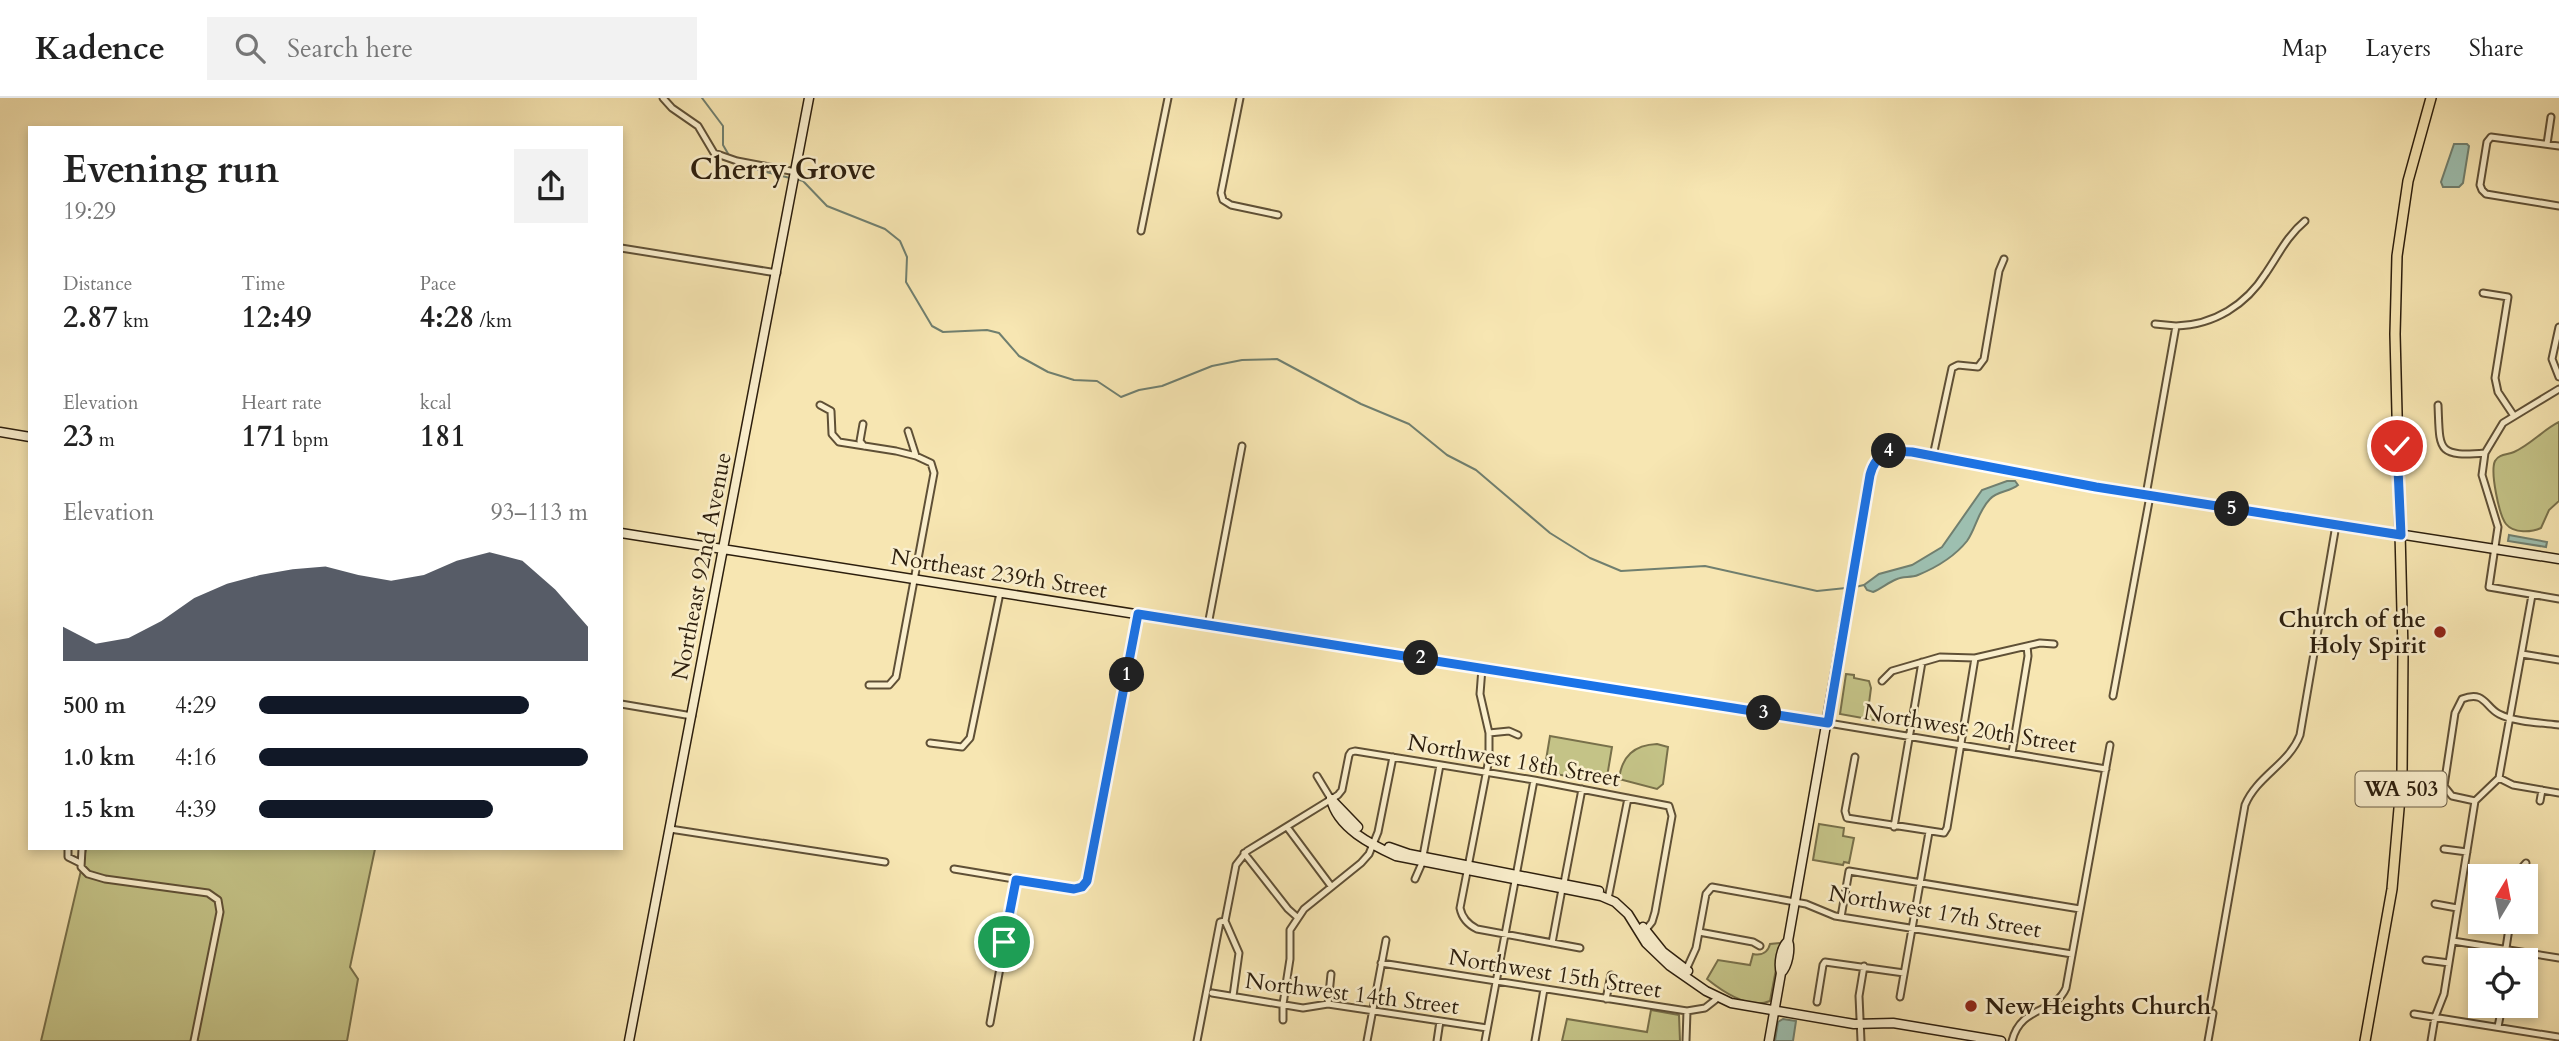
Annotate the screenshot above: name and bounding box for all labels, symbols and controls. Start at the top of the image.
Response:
search box [207,17,697,80]
text: Kadence [35,26,165,71]
icon: search [231,29,269,67]
text: Search here [287,31,413,66]
text: Map [2282,32,2328,65]
text: Layers [2366,32,2431,65]
text: Share [2469,32,2524,65]
text: Evening run [63,144,279,196]
button: share [514,149,588,223]
district label: Cherry Grove [690,149,876,190]
text: 19:29 [63,196,116,227]
text: Distance [63,271,132,297]
text: Time [241,271,285,297]
text: Pace [420,271,456,297]
text: 2.87 [63,297,118,338]
text: 12:49 [241,297,312,338]
text: 4:28 [420,297,474,338]
text: km [118,308,149,334]
text: /km [474,308,512,334]
text: Elevation [63,390,138,416]
text: Heart rate [241,390,322,416]
text: kcal [420,390,452,416]
text: 23 [63,416,94,457]
text: 171 [241,416,287,457]
text: 181 [420,416,466,457]
pin [2367,416,2427,476]
text: m [94,427,115,453]
text: bpm [287,427,329,453]
icon: check [2378,427,2416,465]
pin: 4 [1871,434,1906,468]
text: 4 [1884,437,1893,463]
street label: Northeast 92nd Avenue [664,450,739,683]
pin: 5 [2214,492,2250,526]
text: 5 [2227,495,2236,521]
text: Elevation [63,497,154,528]
text: 93–113 m [491,497,588,528]
street label: Northeast 239th Street [889,541,1109,606]
place label: Church of the Holy Spirit [2279,604,2426,661]
marker: Church of the Holy Spirit [2432,624,2448,640]
pin: 2 [1404,640,1438,676]
text: 2 [1416,644,1425,670]
pin: 1 [1110,658,1144,692]
text: 1 [1122,661,1131,687]
text: 500 m [63,690,126,721]
text: 4:29 [175,690,216,721]
pin: 3 [1746,696,1782,730]
street label: Northwest 20th Street [1861,696,2079,761]
text: 3 [1759,699,1768,725]
street label: Northwest 18th Street [1405,727,1623,794]
text: 1.0 km [63,742,135,773]
text: 4:16 [175,742,216,773]
road number: WA 503 [2356,772,2446,806]
text: 1.5 km [63,794,135,825]
text: 4:39 [175,794,216,825]
north arrow [2468,864,2538,934]
map controls [2468,864,2538,1018]
street label: Northwest 17th Street [1826,878,2044,945]
pin [974,912,1034,972]
icon: arrive [985,923,1023,961]
street label: Northwest 15th Street [1446,941,1664,1006]
button: locate [2468,948,2538,1018]
street label: Northwest 14th Street [1243,965,1461,1022]
place label: New Heights Church [1985,991,2211,1022]
marker: New Heights Church [1963,998,1979,1014]

